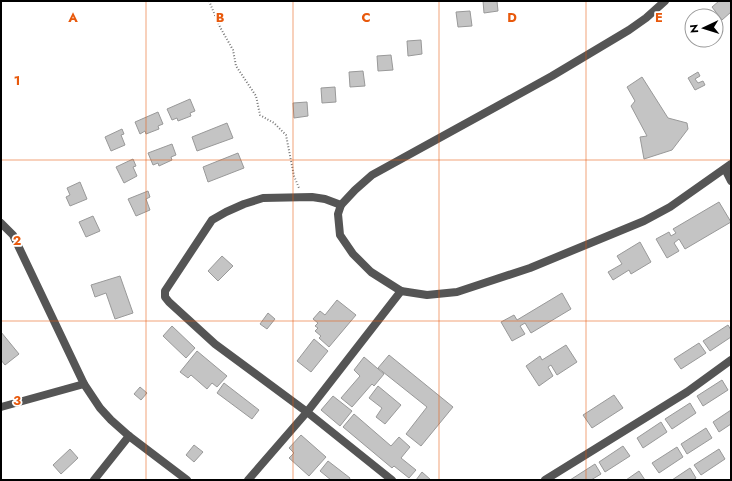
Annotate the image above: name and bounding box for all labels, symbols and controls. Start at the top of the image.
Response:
text: A [67,8,78,27]
text: B [216,8,225,27]
text: C [361,8,371,27]
text: D [507,8,517,27]
text: E [655,8,663,27]
north arrow [684,8,724,48]
text: N [686,24,702,34]
text: 1 [14,71,20,90]
text: 2 [13,231,21,250]
text: 3 [13,391,21,410]

